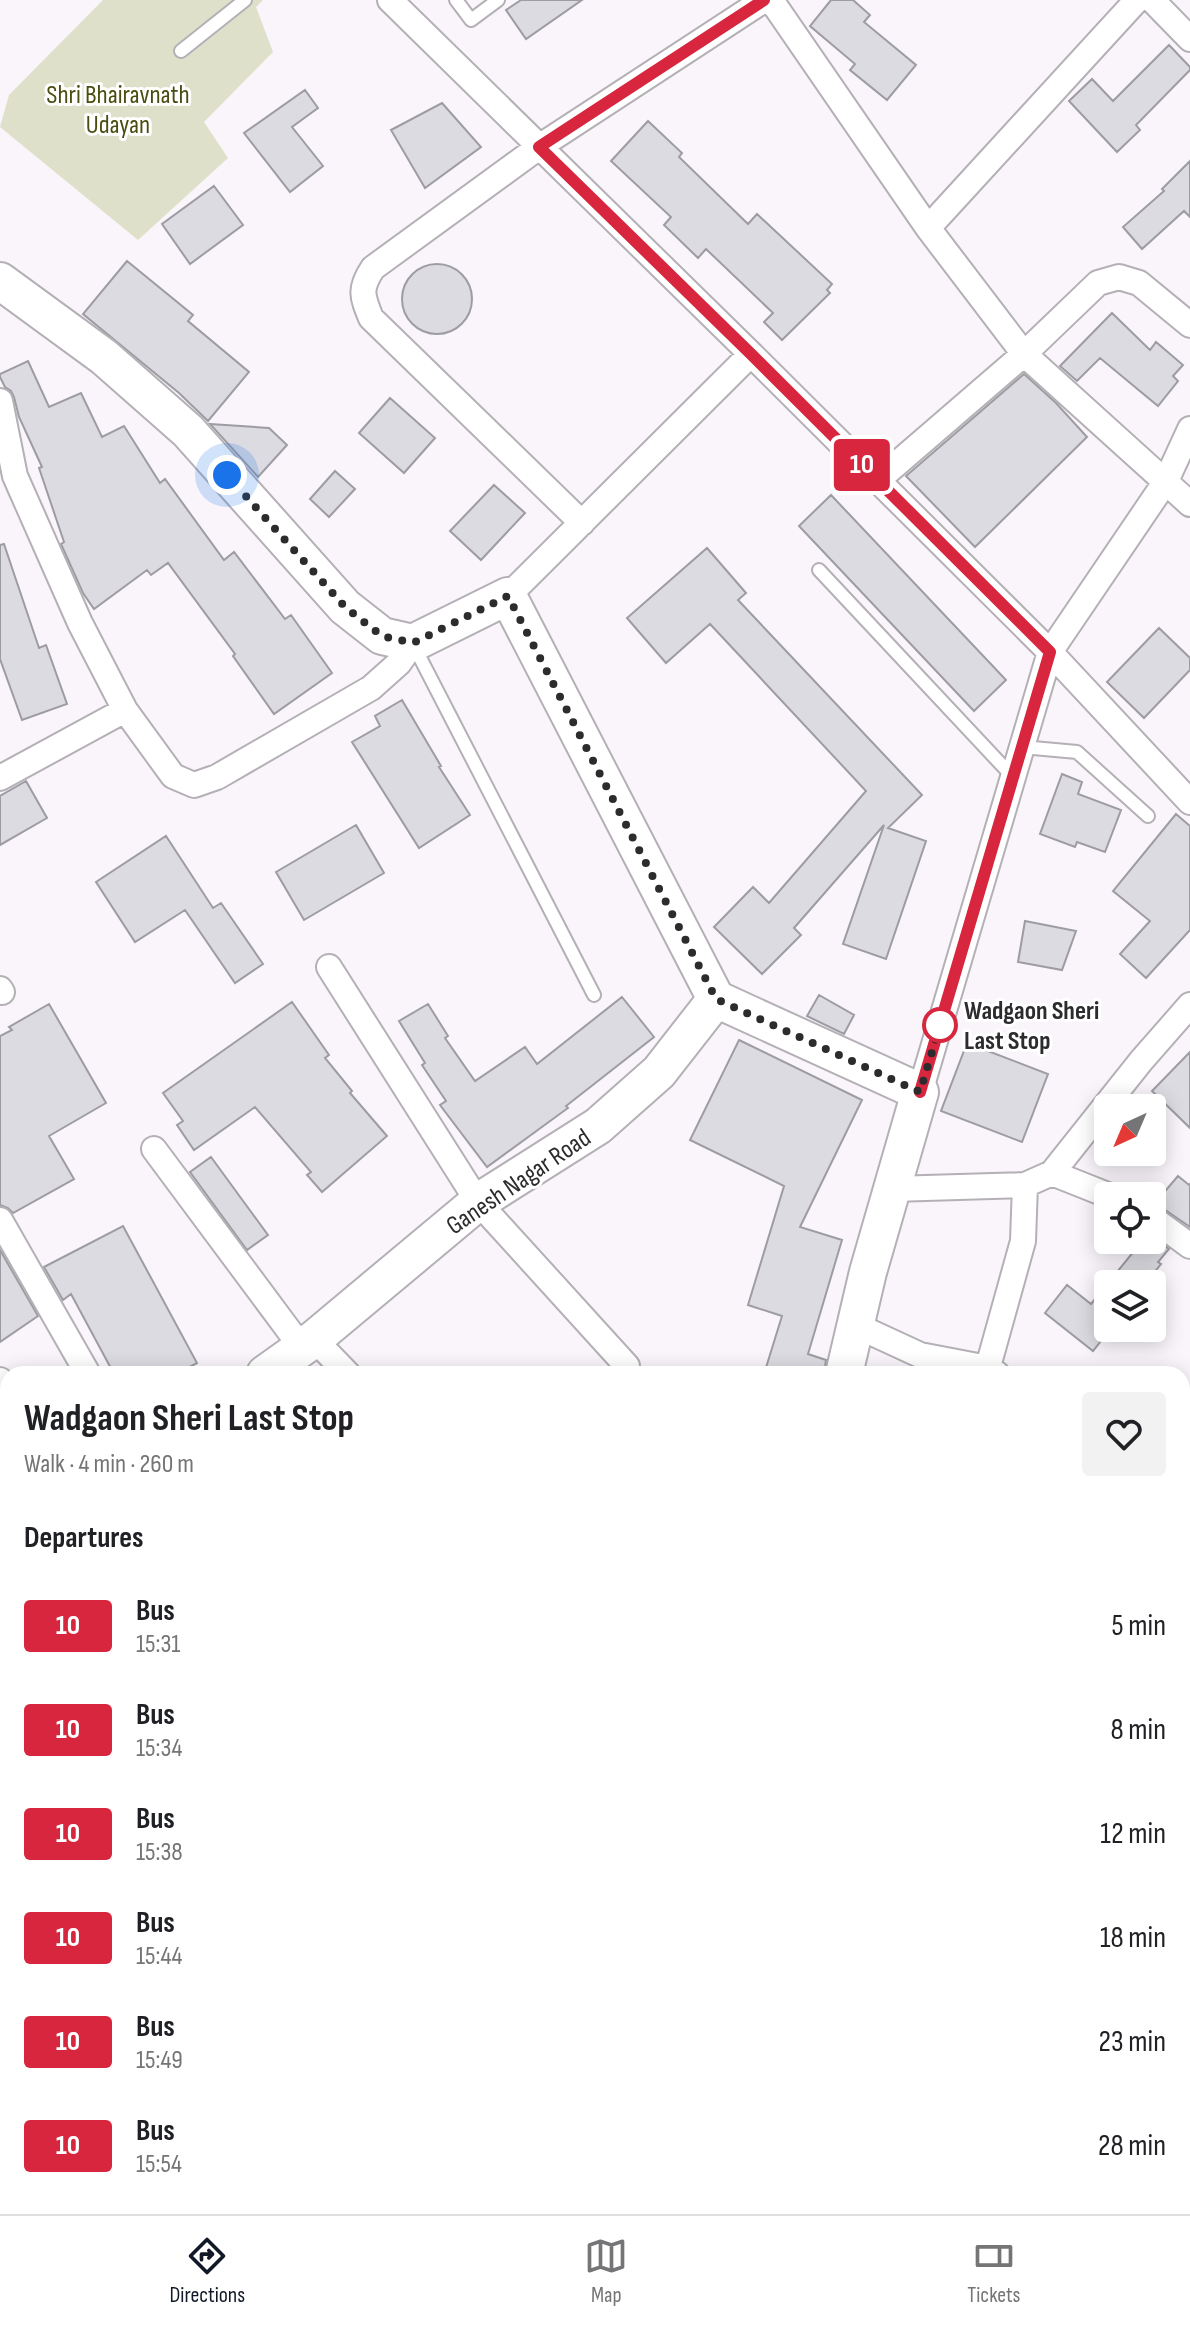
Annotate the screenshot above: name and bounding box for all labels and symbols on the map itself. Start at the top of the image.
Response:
park label: Shri Bhairavnath Udayan [46,80,190,141]
line badge: 10 [826,439,898,491]
your location [207,455,247,495]
place label: Wadgaon Sheri Last Stop [964,996,1099,1057]
marker: Wadgaon Sheri Last Stop [923,1008,957,1042]
north arrow [1094,1094,1166,1166]
street label: Ganesh Nagar Road [441,1123,597,1242]

